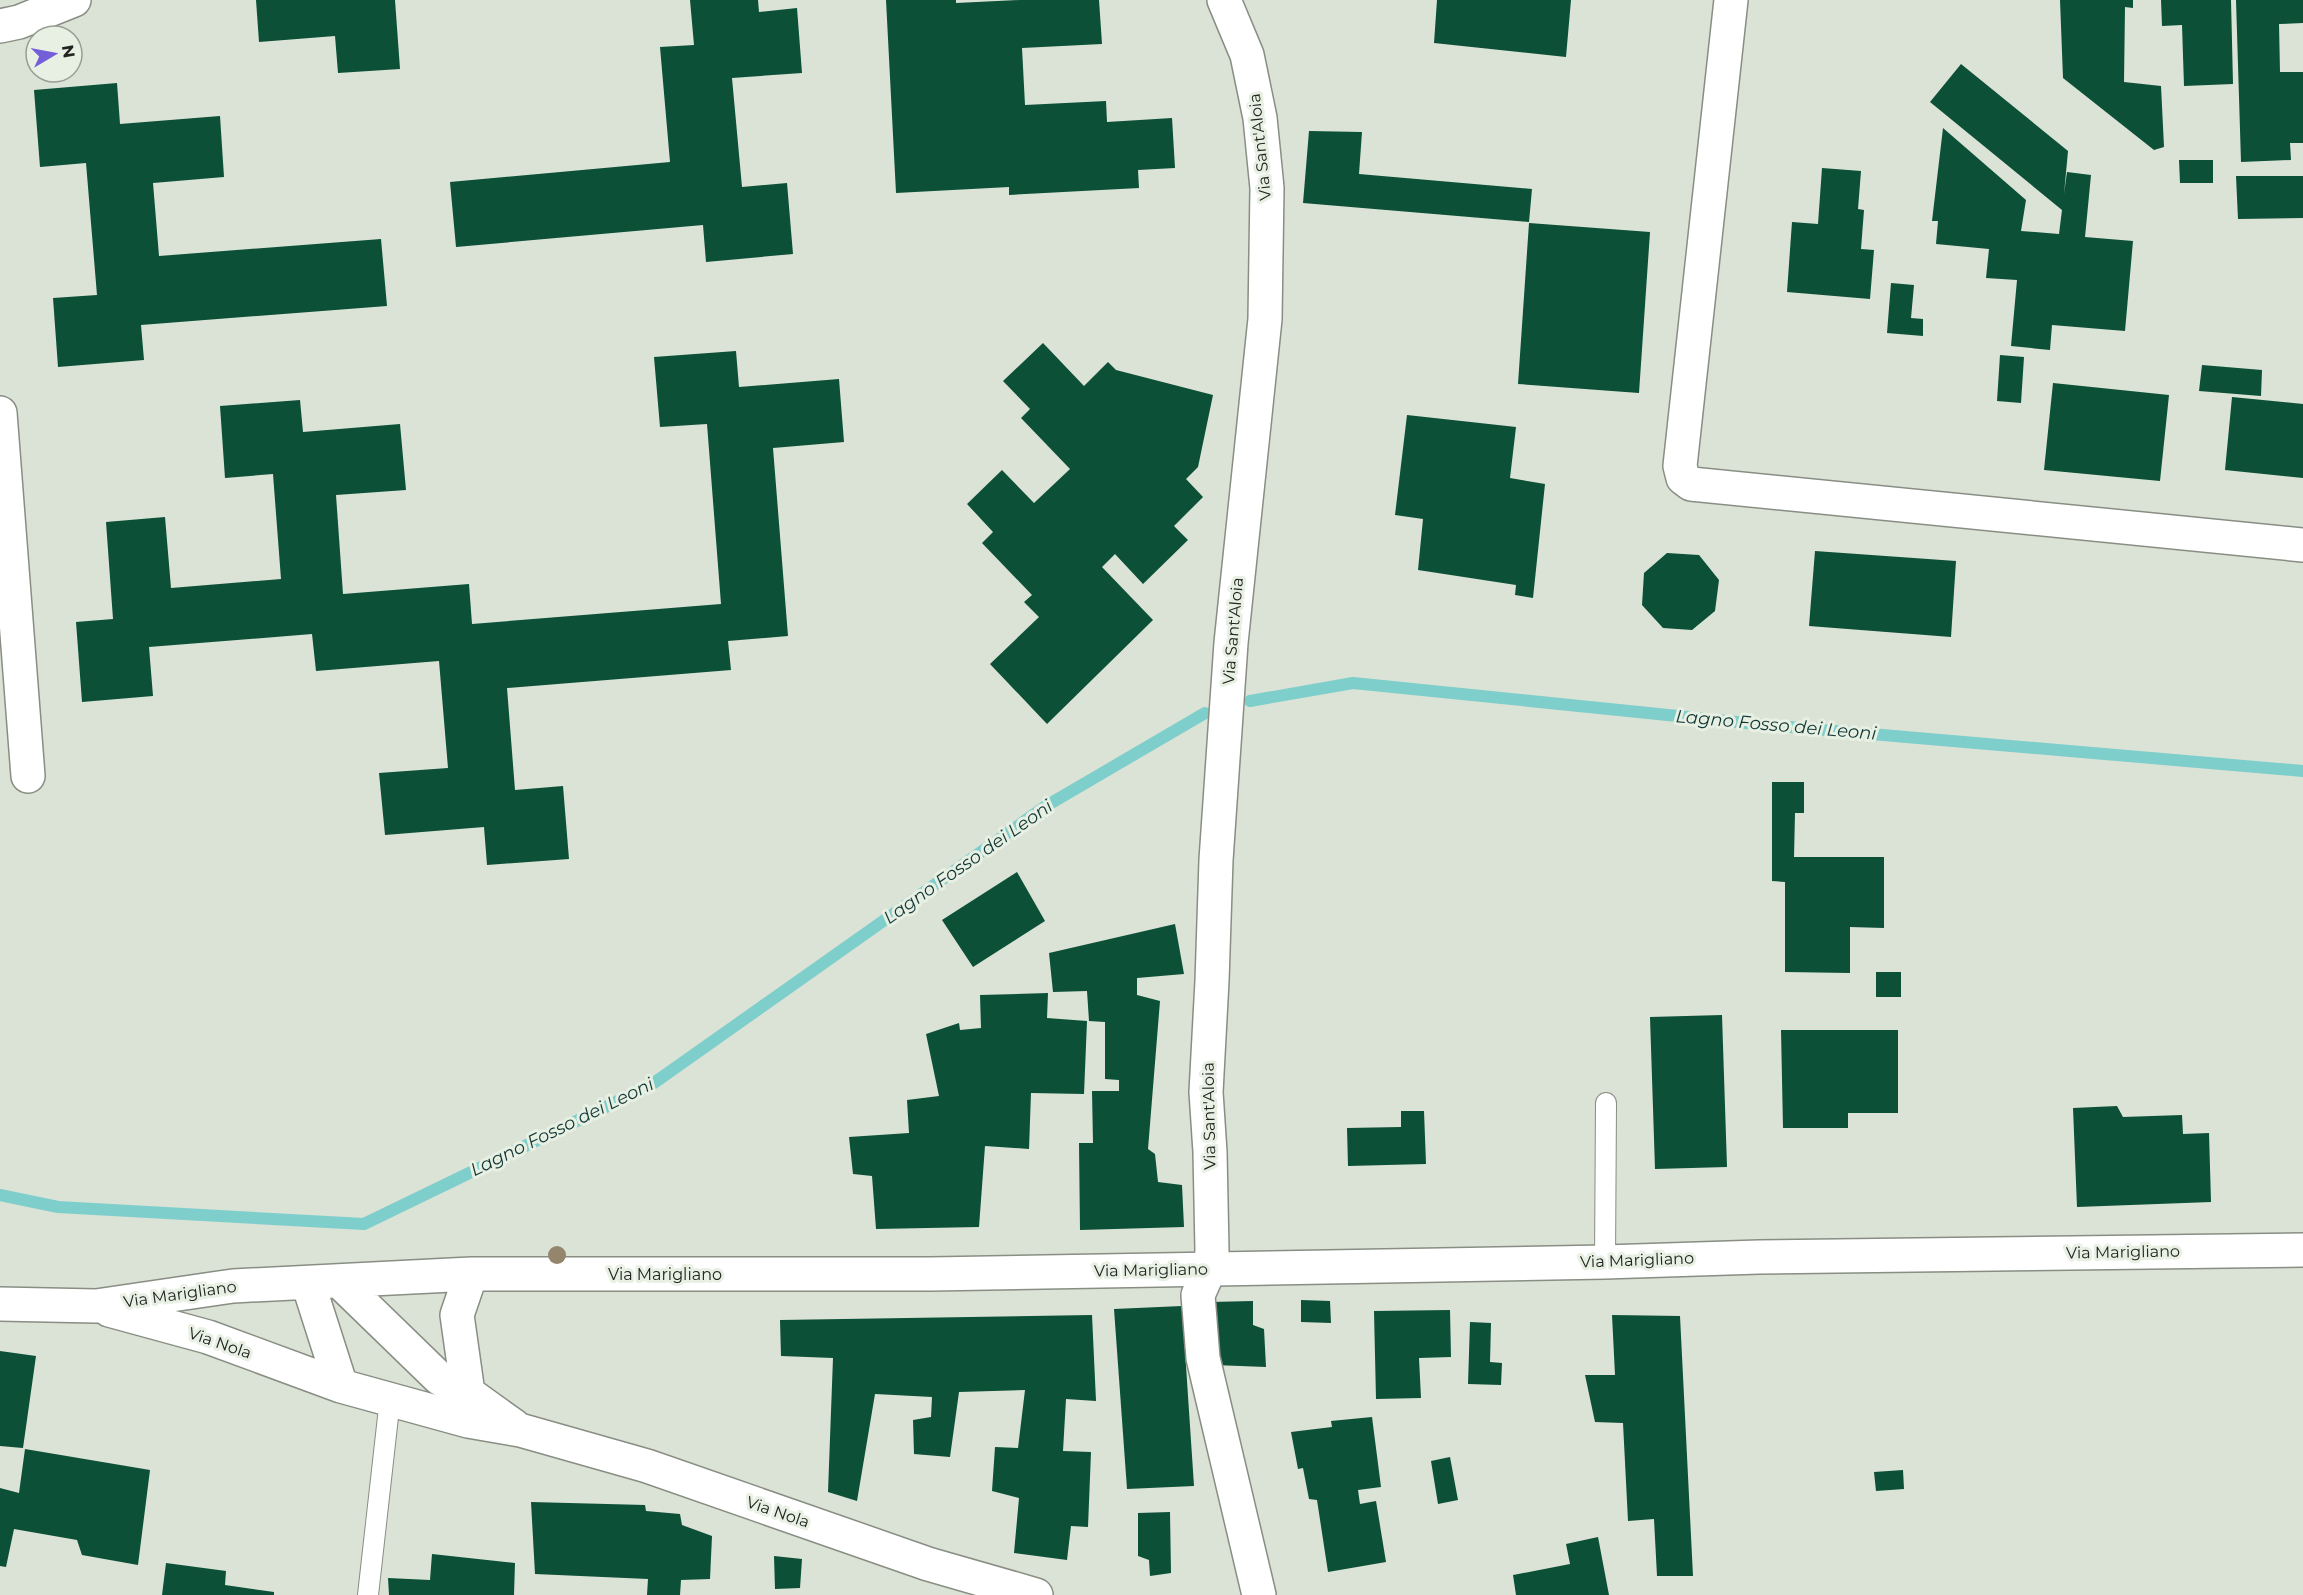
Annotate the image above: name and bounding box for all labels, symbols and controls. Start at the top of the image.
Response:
north arrow [24,24,84,84]
text: N [58,43,79,60]
street label: Via Sant'Aloia [1245,93,1275,201]
street label: Via Sant'Aloia [1219,577,1247,685]
water label: Lagno Fosso dei Leoni [1675,705,1877,745]
water label: Lagno Fosso dei Leoni [879,795,1057,929]
street label: Via Sant'Aloia [1199,1062,1219,1170]
water label: Lagno Fosso dei Leoni [467,1073,657,1181]
street label: Via Marigliano [2066,1242,2180,1262]
street label: Via Marigliano [1580,1249,1694,1271]
street label: Via Marigliano [1094,1260,1208,1280]
street label: Via Marigliano [608,1265,722,1284]
street label: Via Marigliano [122,1277,238,1311]
street label: Via Nola [186,1323,254,1363]
street label: Via Nola [744,1492,812,1532]

